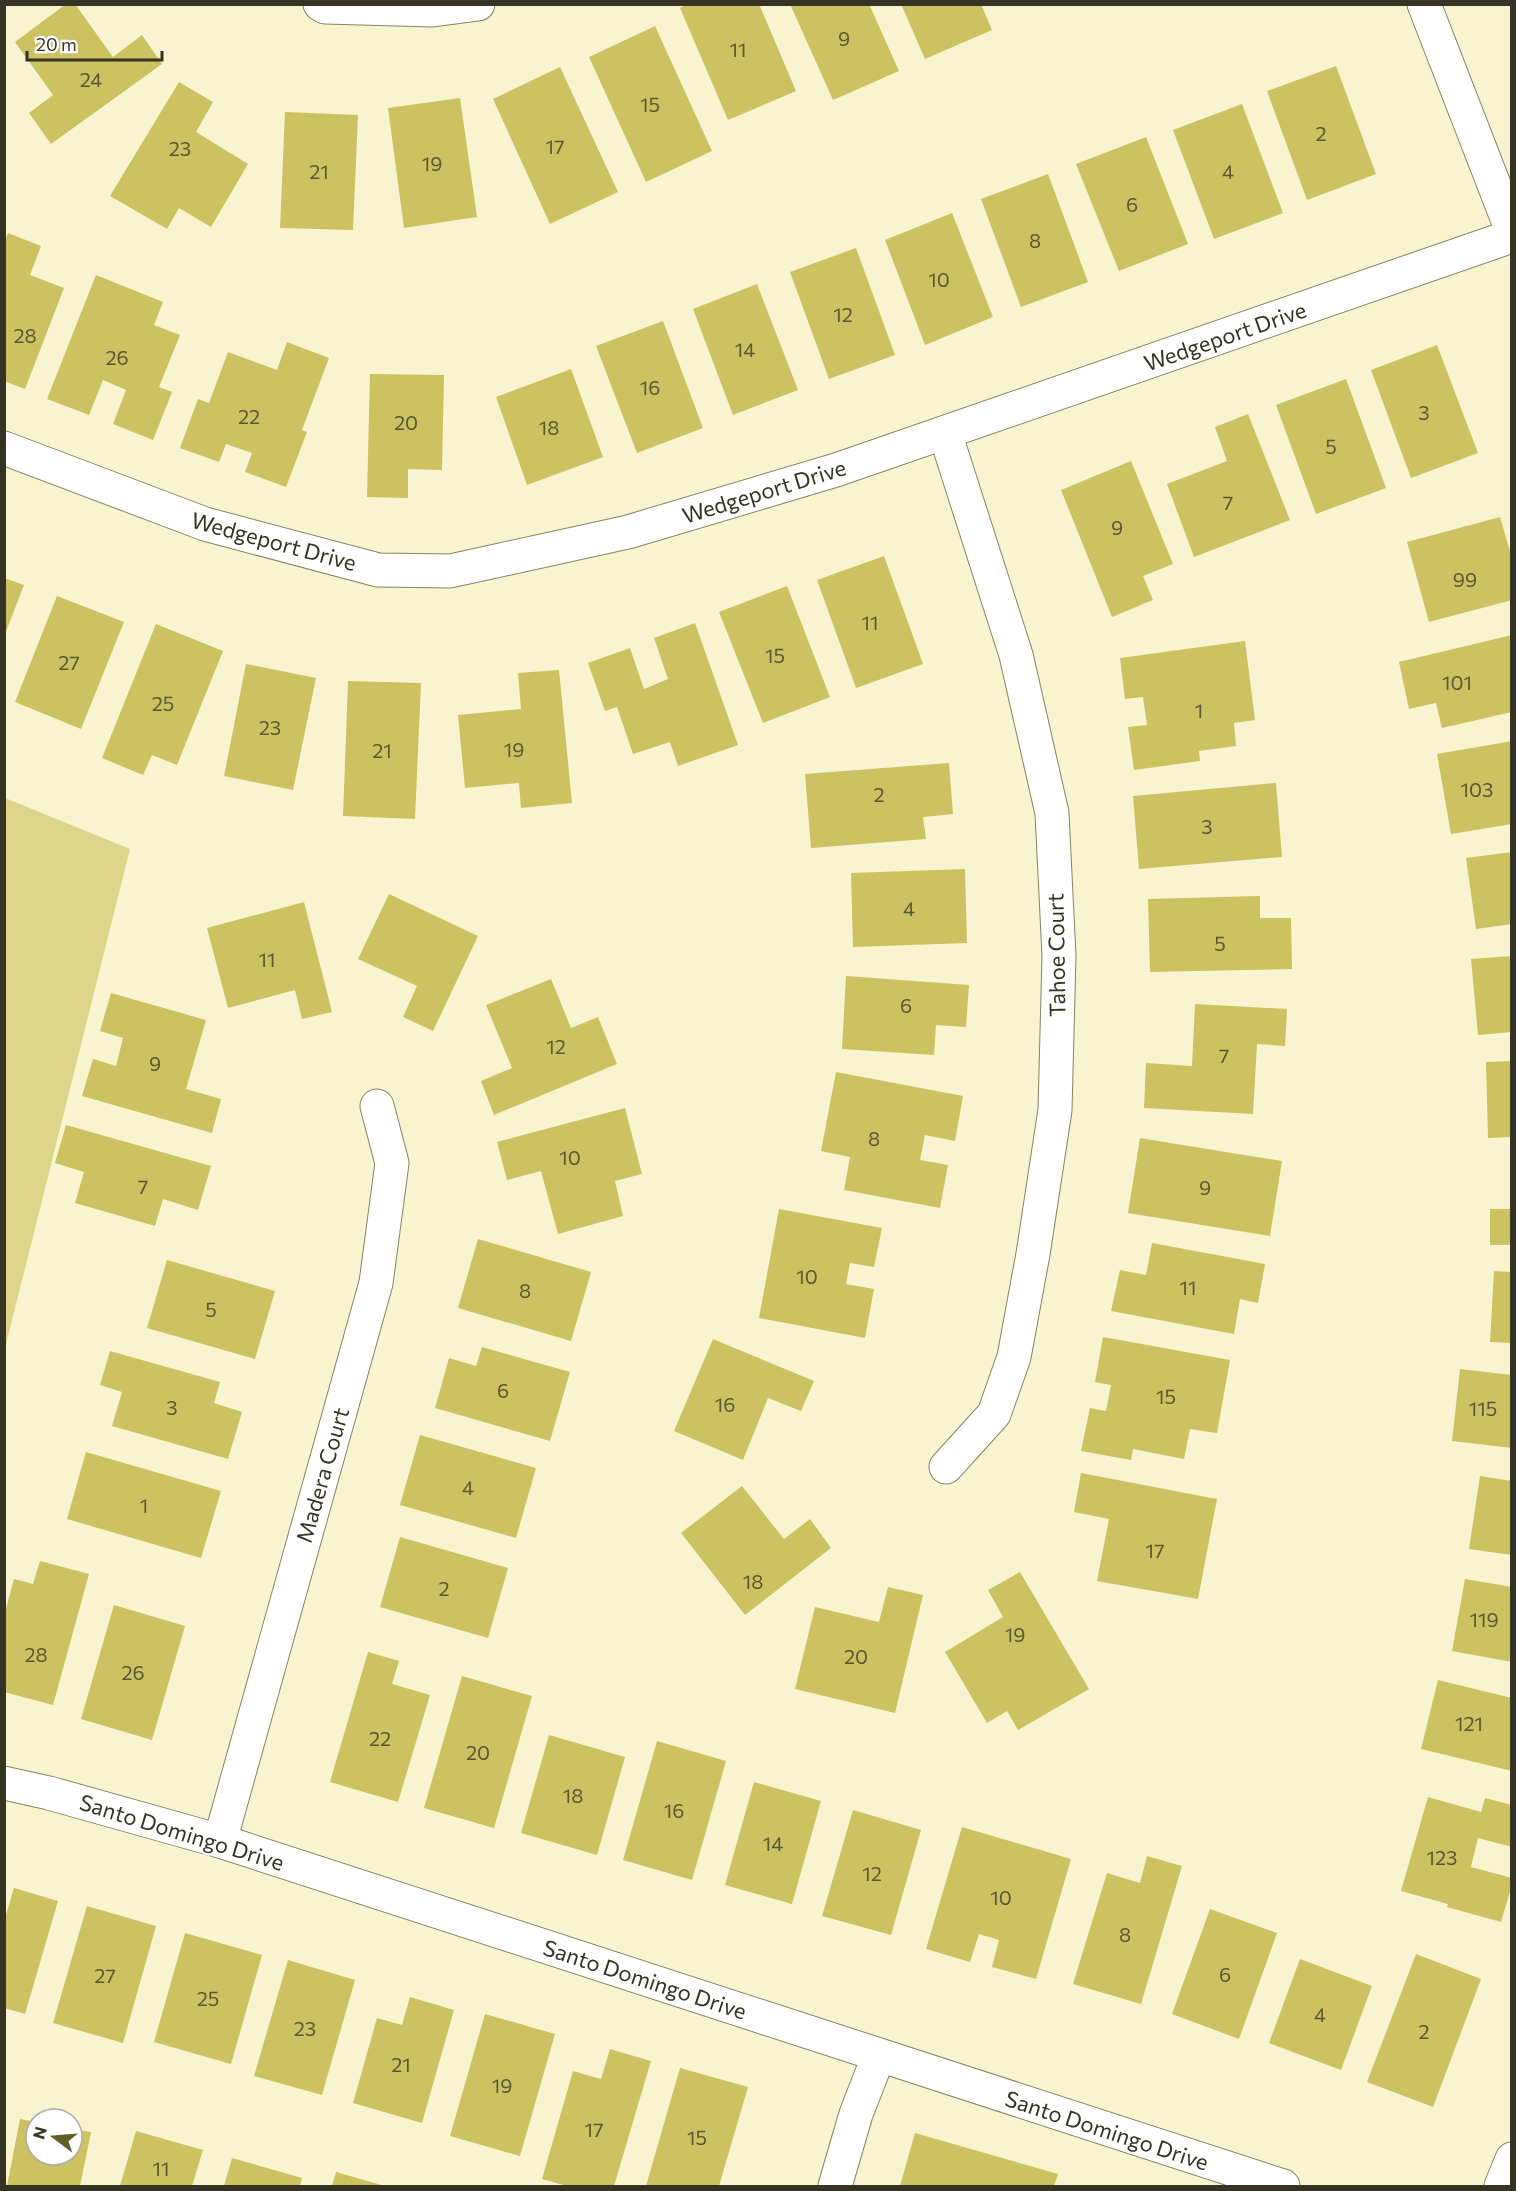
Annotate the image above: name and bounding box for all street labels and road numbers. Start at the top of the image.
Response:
street label: Wedgeport Drive [1140,296,1310,376]
street label: Wedgeport Drive [679,453,849,529]
street label: Wedgeport Drive [188,506,360,576]
street label: Tahoe Court [1041,893,1071,1017]
street label: Madera Court [290,1404,354,1546]
street label: Santo Domingo Drive [77,1788,287,1876]
street label: Santo Domingo Drive [540,1933,750,2025]
street label: Santo Domingo Drive [1002,2084,1212,2176]

